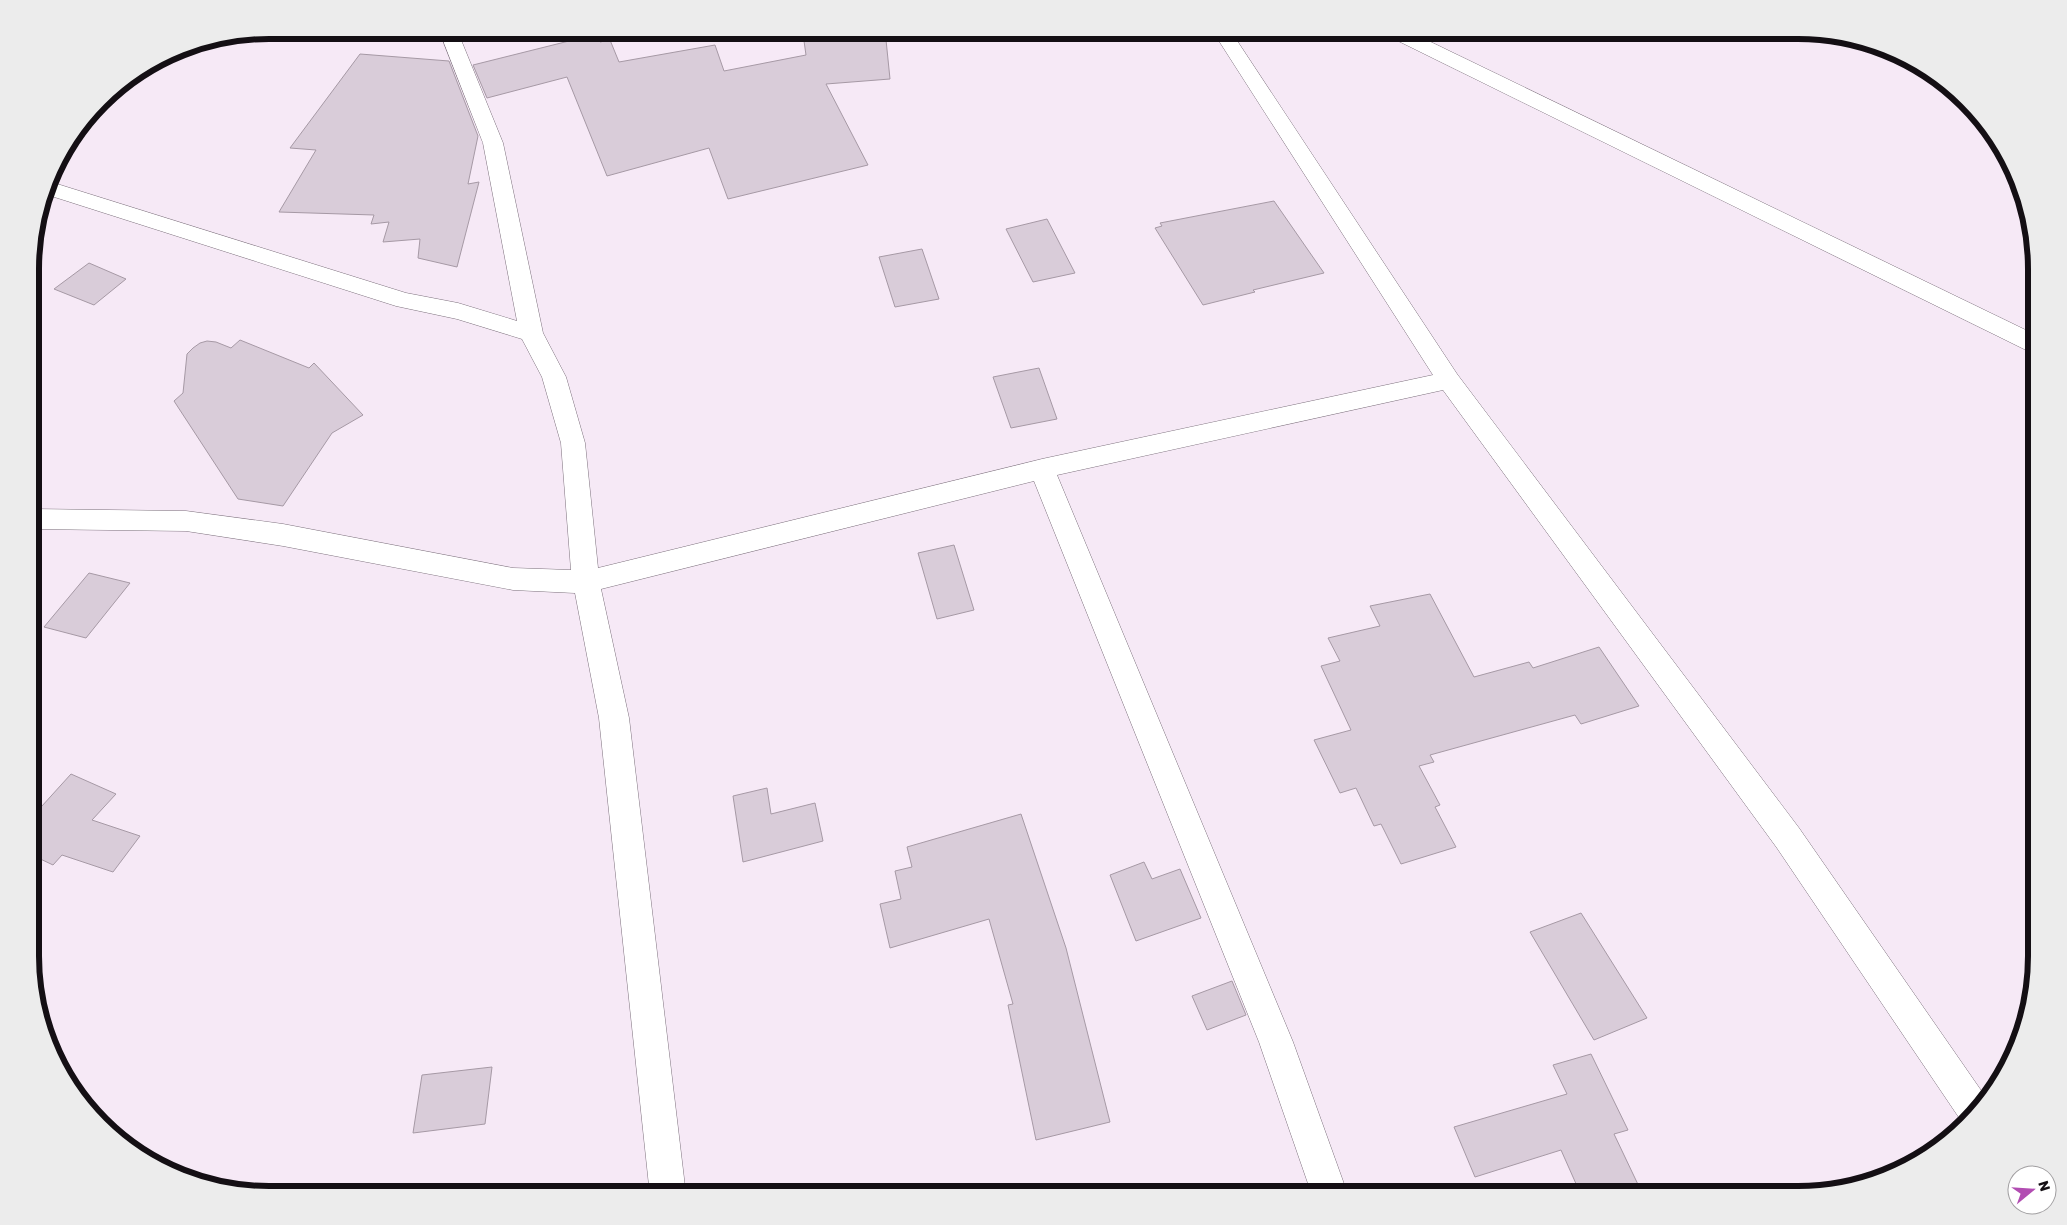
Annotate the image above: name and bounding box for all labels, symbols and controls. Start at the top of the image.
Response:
north arrow [2007,1165,2057,1215]
text: N [2034,1179,2054,1194]

